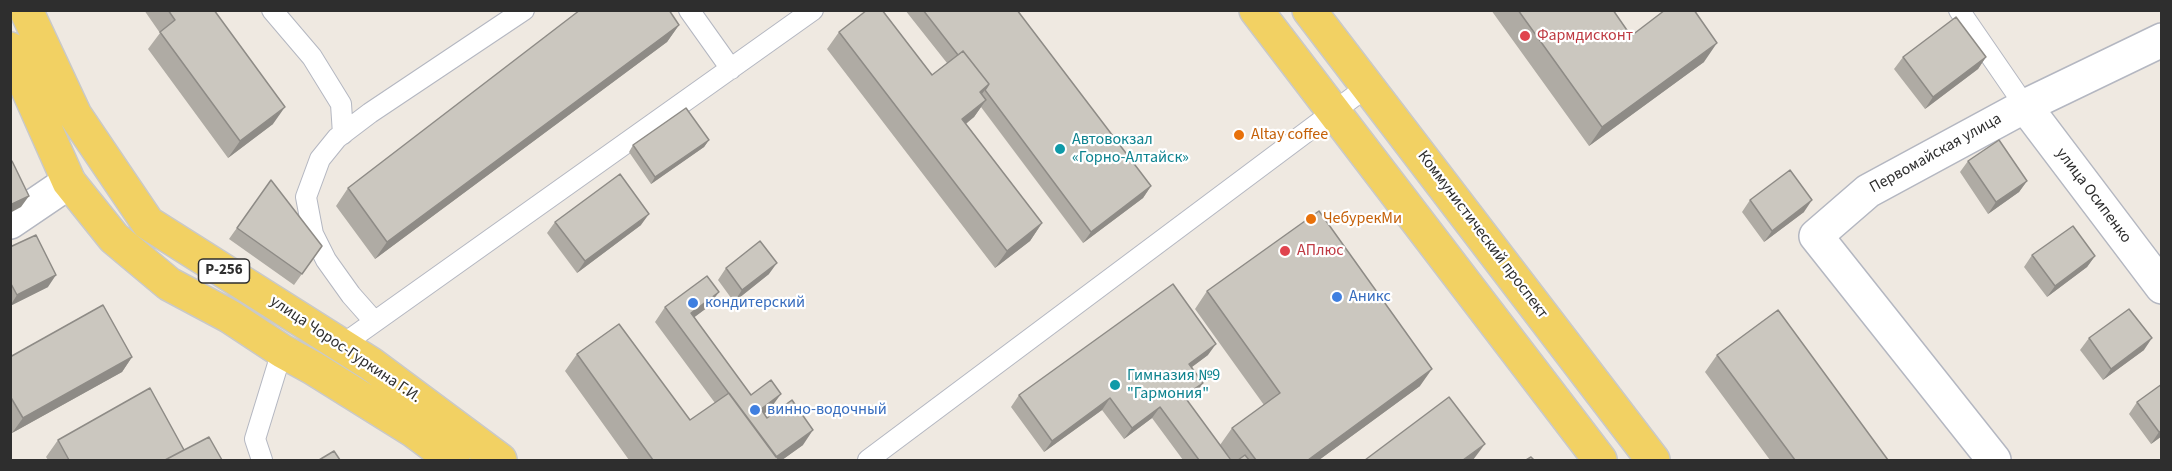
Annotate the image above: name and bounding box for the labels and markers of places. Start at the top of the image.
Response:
place label: Фармдисконт [1537,26,1633,46]
marker: Фармдисконт [1518,29,1532,43]
place label: Altay coffee [1251,125,1328,145]
marker: Altay coffee [1232,128,1246,142]
place label: Автовокзал «Горно-Алтайск» [1072,130,1189,168]
marker: Автовокзал «Горно-Алтайск» [1053,142,1067,156]
place label: ЧебурекМи [1323,209,1402,229]
marker: ЧебурекМи [1304,212,1318,226]
place label: АПлюс [1297,241,1344,261]
marker: АПлюс [1278,244,1292,258]
place label: Аникс [1349,287,1391,307]
marker: Аникс [1330,290,1344,304]
place label: кондитерский [705,293,805,313]
marker: кондитерский [686,296,700,310]
place label: Гимназия №9 "Гармония" [1127,366,1220,404]
marker: Гимназия №9 "Гармония" [1108,378,1122,392]
place label: винно-водочный [767,400,887,420]
marker: винно-водочный [748,403,762,417]

